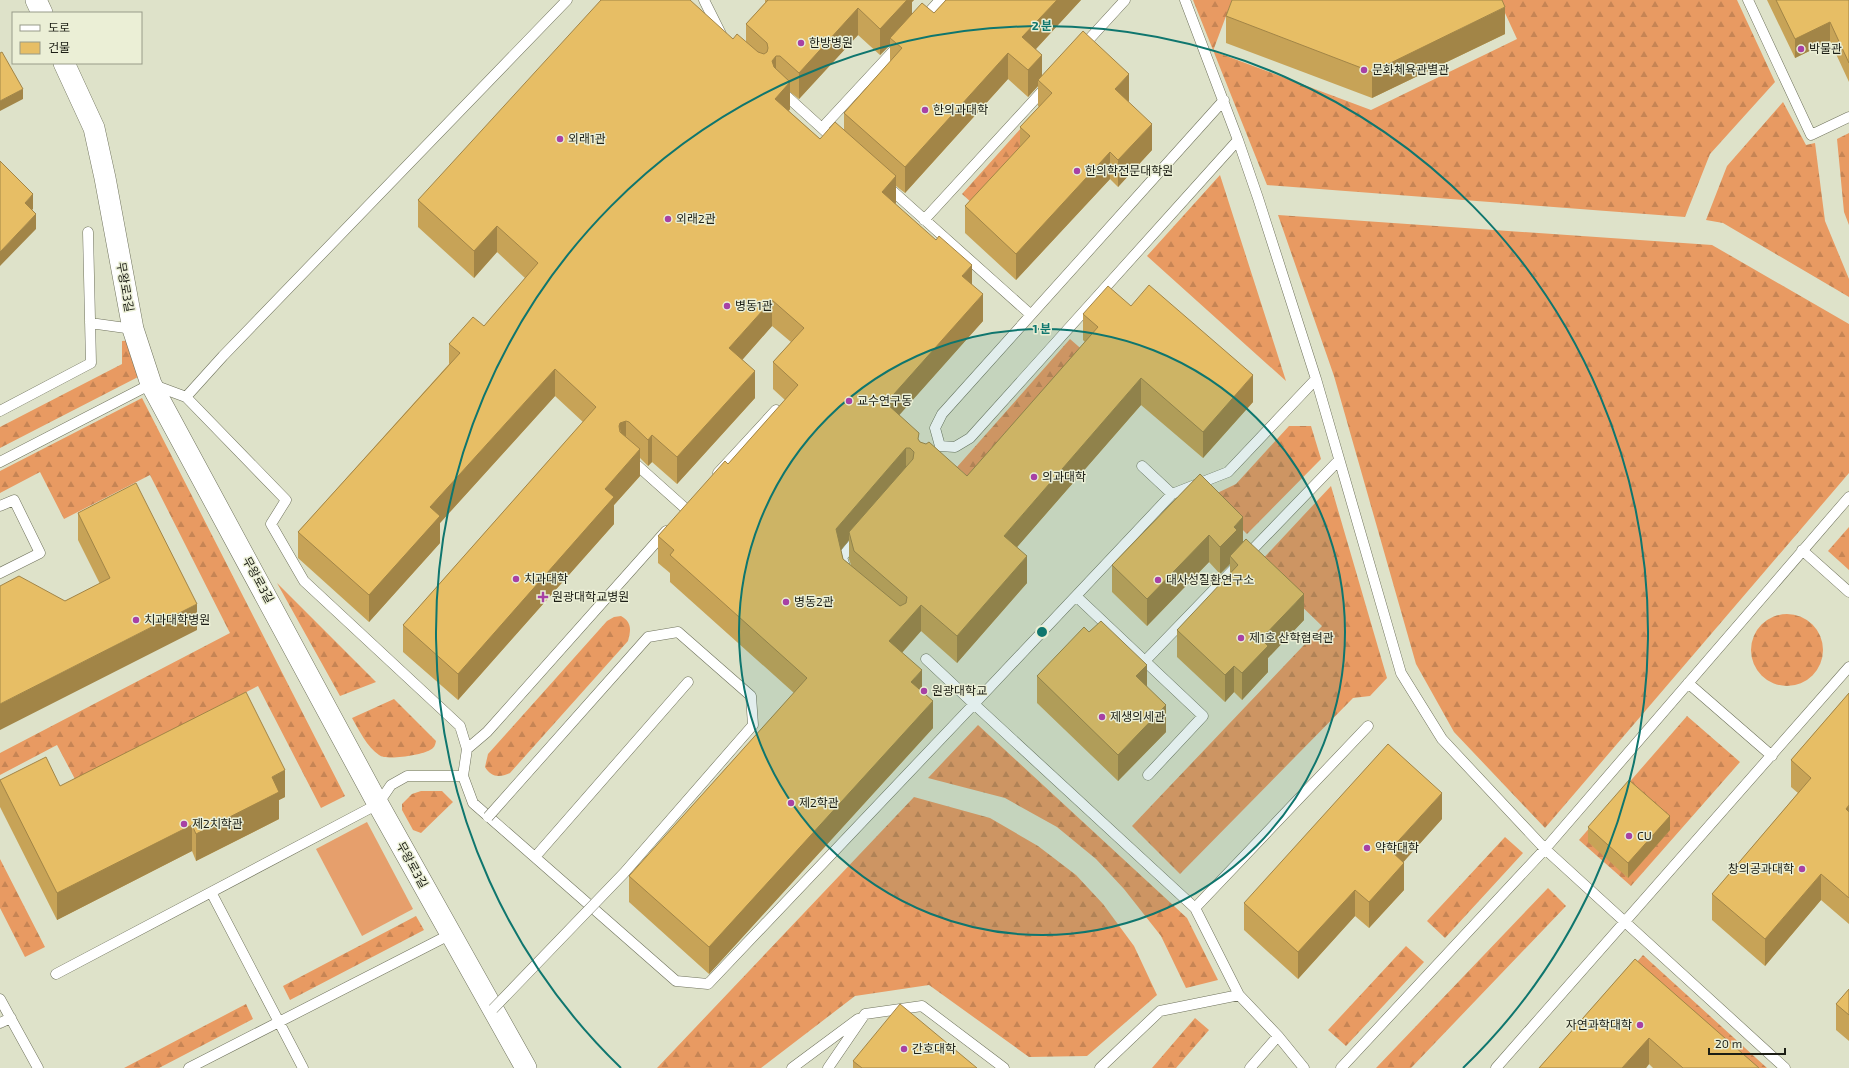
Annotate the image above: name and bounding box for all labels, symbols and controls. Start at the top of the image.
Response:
legend [12,12,142,64]
text: 2 분 [1032,18,1052,32]
text: 도로 [48,20,70,34]
place label: 한방병원 [809,35,853,49]
marker: 한방병원 [796,38,806,48]
text: 건물 [48,40,70,54]
place label: 박물관 [1809,41,1842,55]
marker: 박물관 [1796,44,1806,54]
place label: 문화체육관별관 [1372,62,1449,76]
marker: 문화체육관별관 [1359,65,1369,75]
place label: 한의과대학 [933,102,988,116]
marker: 한의과대학 [920,105,930,115]
place label: 외래1관 [568,131,606,145]
marker: 외래1관 [555,134,565,144]
place label: 한의학전문대학원 [1085,163,1173,177]
marker: 한의학전문대학원 [1072,166,1082,176]
place label: 외래2관 [676,211,716,225]
marker: 외래2관 [663,214,673,224]
street label: 무왕로3길 [115,261,137,313]
place label: 병동1관 [735,298,773,312]
marker: 병동1관 [722,301,732,311]
text: 1 분 [1033,321,1051,335]
place label: 교수연구동 [857,393,912,407]
marker: 교수연구동 [844,396,854,406]
place label: 의과대학 [1042,469,1086,483]
marker: 의과대학 [1029,472,1039,482]
street label: 무왕로3길 [240,554,277,605]
place label: 치과대학 [524,571,568,585]
place label: 대사성질환연구소 [1166,572,1254,586]
marker: 치과대학 [511,574,521,584]
marker: 대사성질환연구소 [1153,575,1163,585]
place label: 원광대학교병원 [552,589,629,603]
marker: 원광대학교병원 [537,591,549,603]
place label: 병동2관 [794,594,834,608]
marker: 병동2관 [781,597,791,607]
place label: 치과대학병원 [144,612,210,626]
marker: 치과대학병원 [131,615,141,625]
centre of rings [1035,625,1049,639]
place label: 제1호 산학협력관 [1249,630,1334,644]
marker: 제1호 산학협력관 [1236,633,1246,643]
place label: 원광대학교 [932,683,987,697]
marker: 원광대학교 [919,686,929,696]
place label: 제생의세관 [1110,709,1165,723]
marker: 제생의세관 [1097,712,1107,722]
place label: 제2학관 [799,795,839,809]
marker: 제2학관 [786,798,796,808]
place label: 제2치학관 [192,816,243,830]
marker: 제2치학관 [179,819,189,829]
place label: CU [1637,828,1652,842]
marker: CU [1624,831,1634,841]
street label: 무왕로3길 [394,839,431,890]
place label: 약학대학 [1375,840,1419,854]
marker: 약학대학 [1362,843,1372,853]
place label: 창의공과대학 [1728,861,1794,875]
marker: 창의공과대학 [1797,864,1807,874]
place label: 자연과학대학 [1566,1017,1632,1031]
marker: 자연과학대학 [1635,1020,1645,1030]
scale bar [1709,1030,1785,1056]
text: 20 m [1715,1036,1742,1050]
place label: 간호대학 [912,1041,956,1055]
marker: 간호대학 [899,1044,909,1054]

